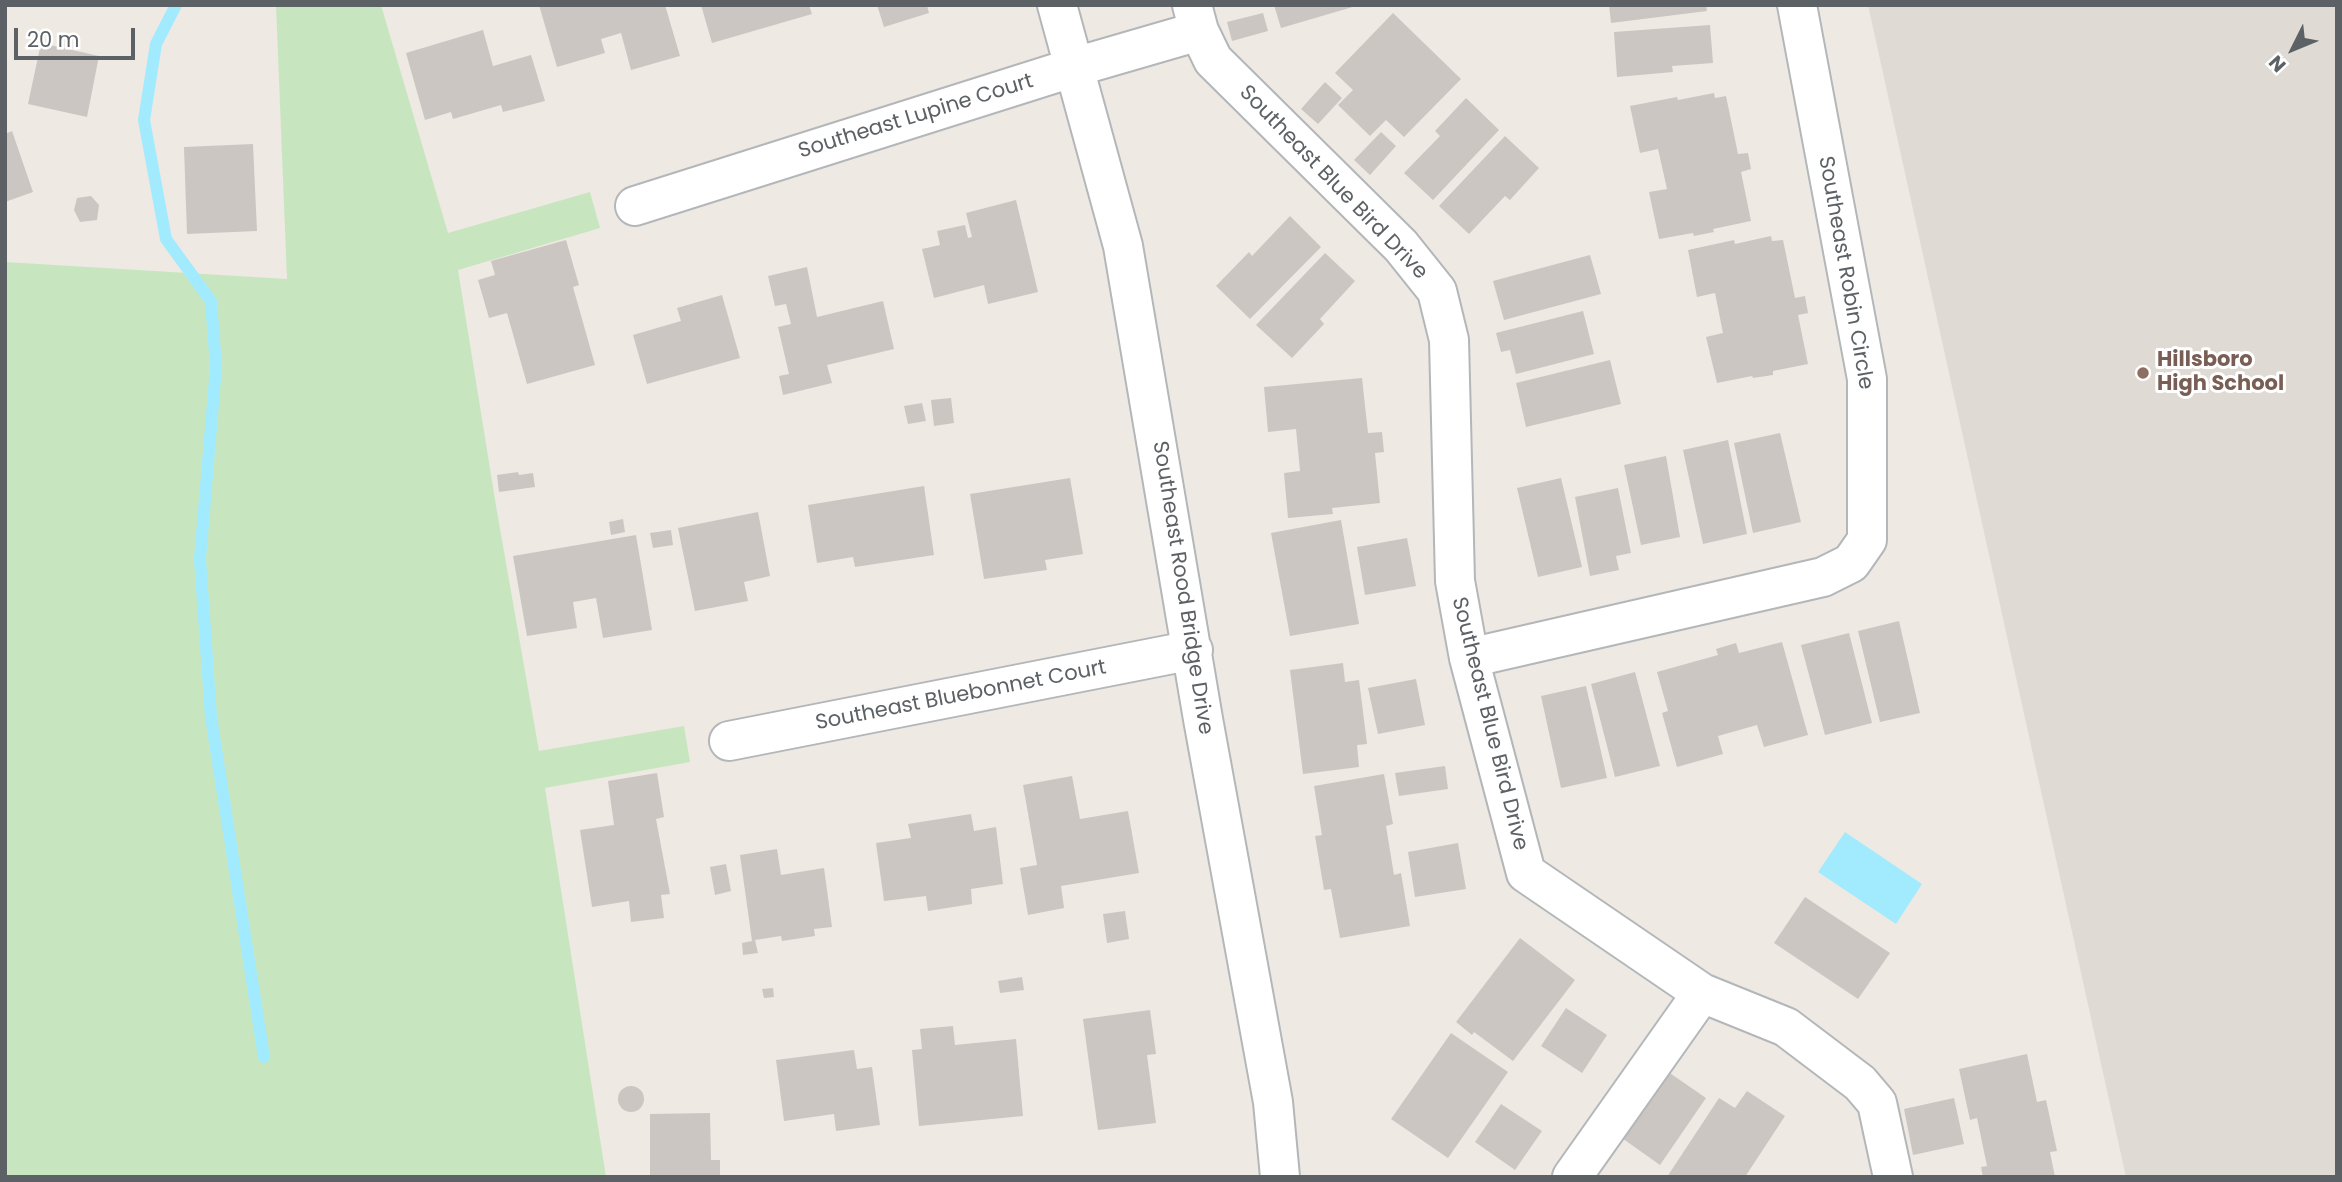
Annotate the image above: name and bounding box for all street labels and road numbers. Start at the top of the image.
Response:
street label: Southeast Lupine Court [796,69,1036,165]
street label: Southeast Blue Bird Drive [1234,81,1432,285]
street label: Southeast Robin Circle [1812,154,1878,392]
street label: Southeast Rood Bridge Drive [1146,440,1218,736]
street label: Southeast Blue Bird Drive [1445,595,1533,853]
street label: Southeast Bluebonnet Court [814,655,1108,737]

